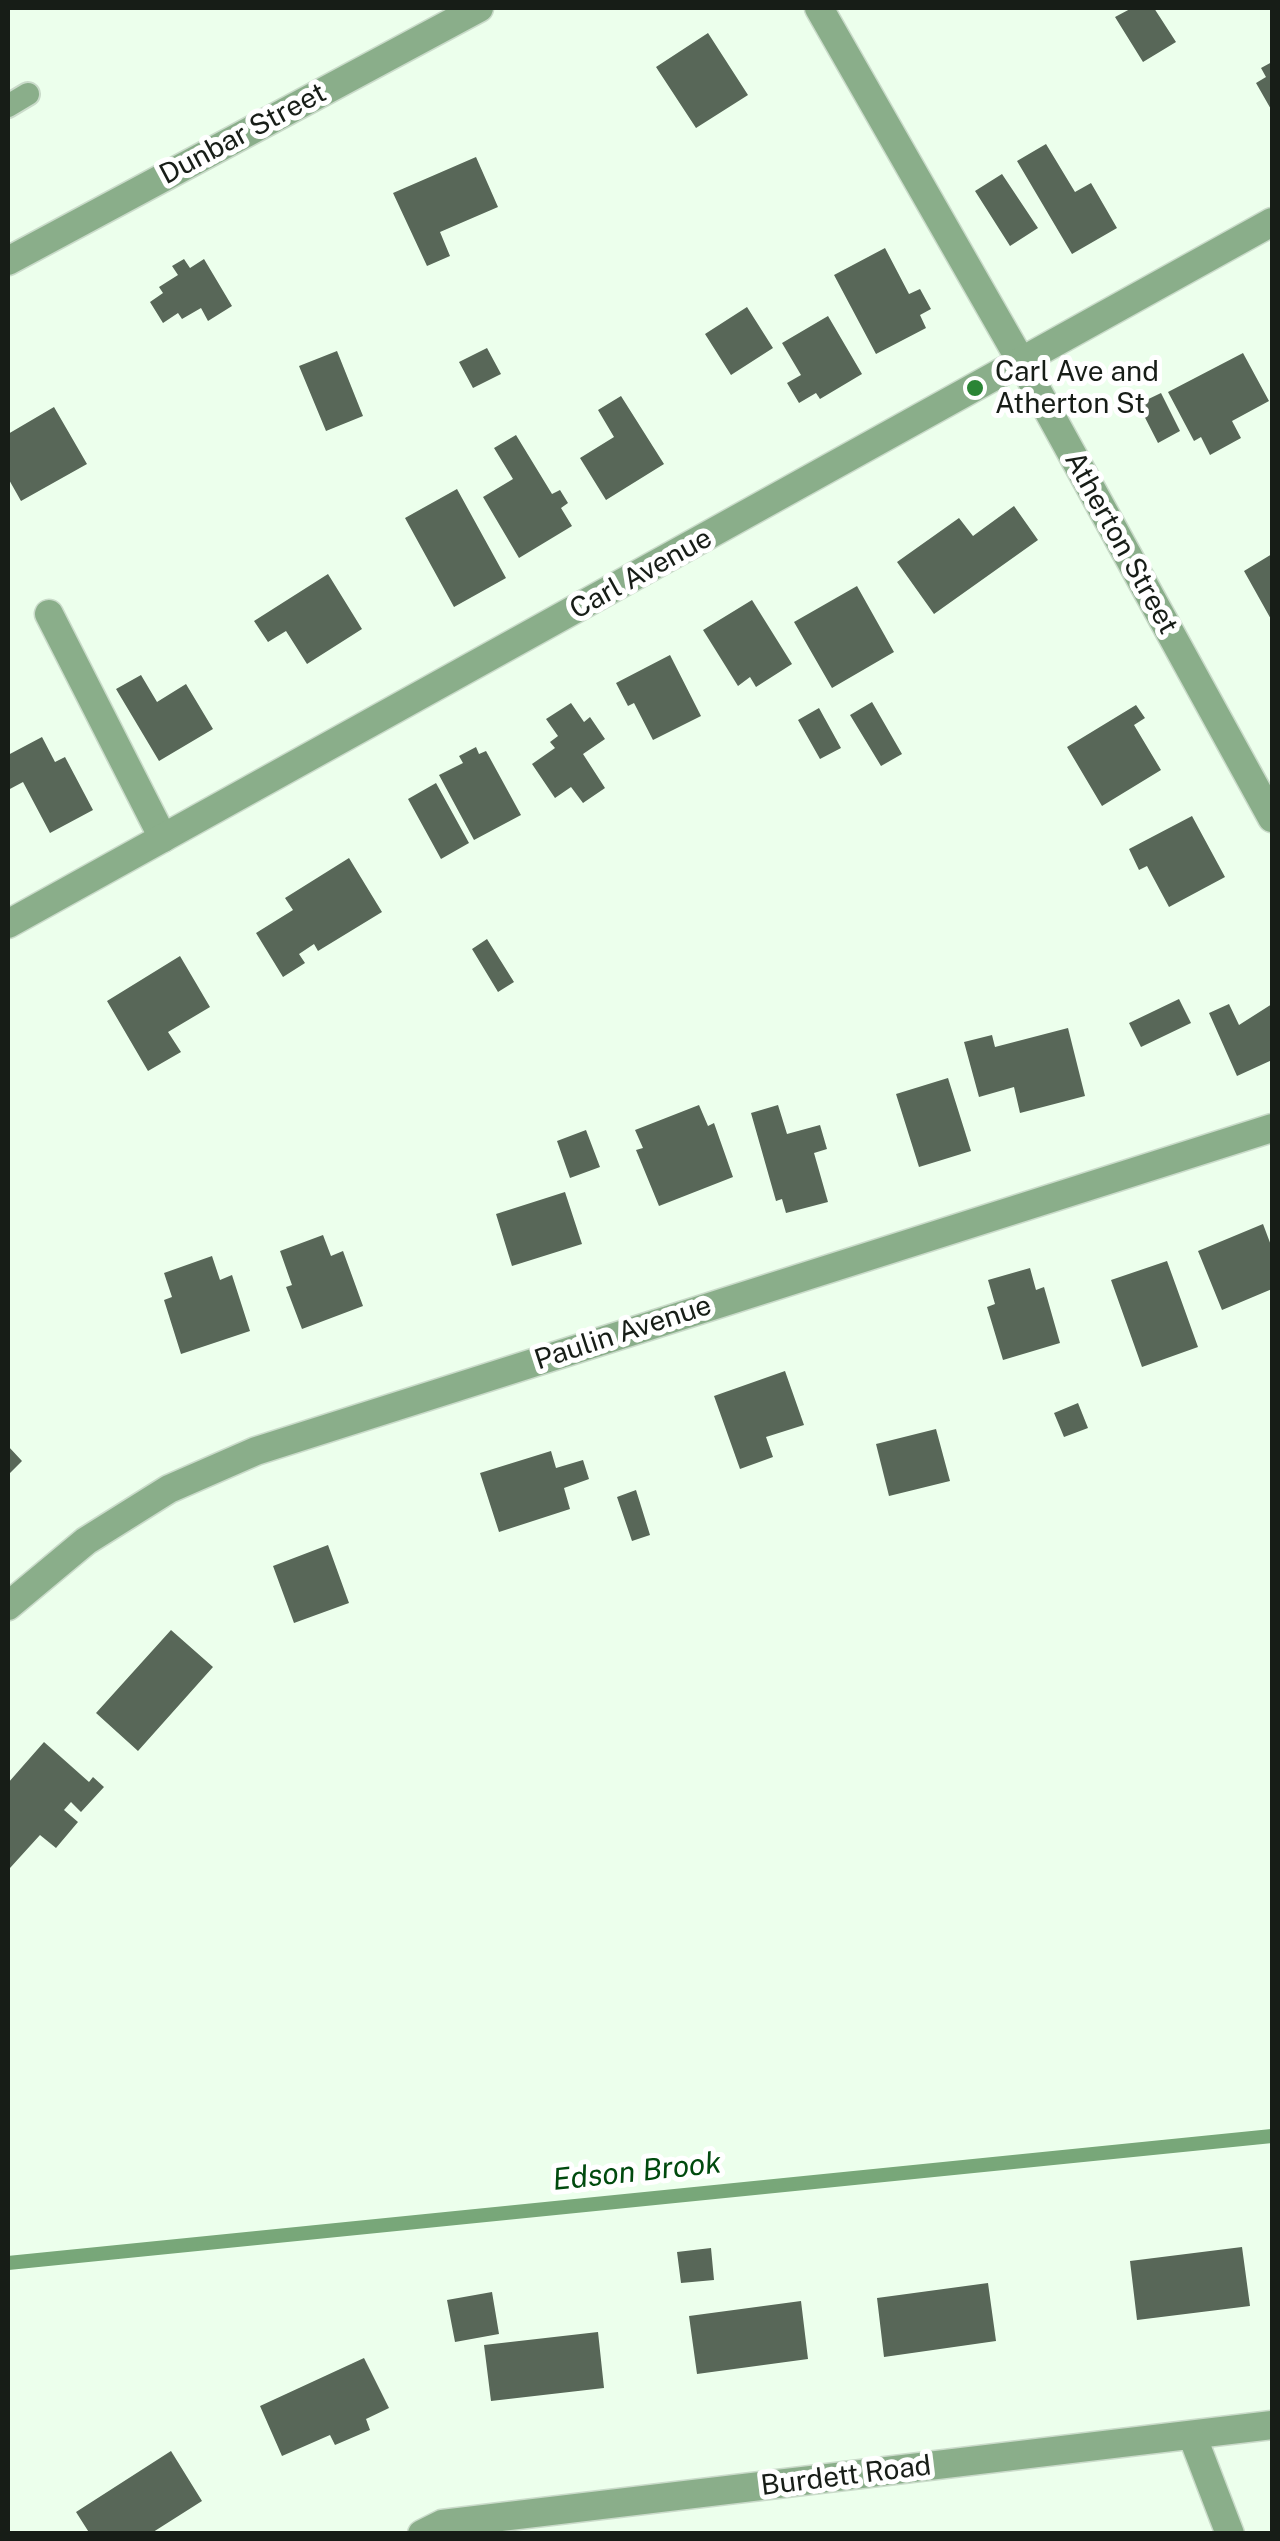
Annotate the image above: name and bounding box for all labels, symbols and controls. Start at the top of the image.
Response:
street label: Dunbar Street [154,76,332,192]
place label: Carl Ave and Atherton St [995,355,1159,421]
marker: Carl Ave and Atherton St [964,377,986,399]
street label: Atherton Street [1057,446,1185,640]
street label: Carl Avenue [564,521,718,627]
street label: Paulin Avenue [530,1289,716,1377]
water label: Edson Brook [551,2145,723,2199]
street label: Burdett Road [759,2449,933,2503]

